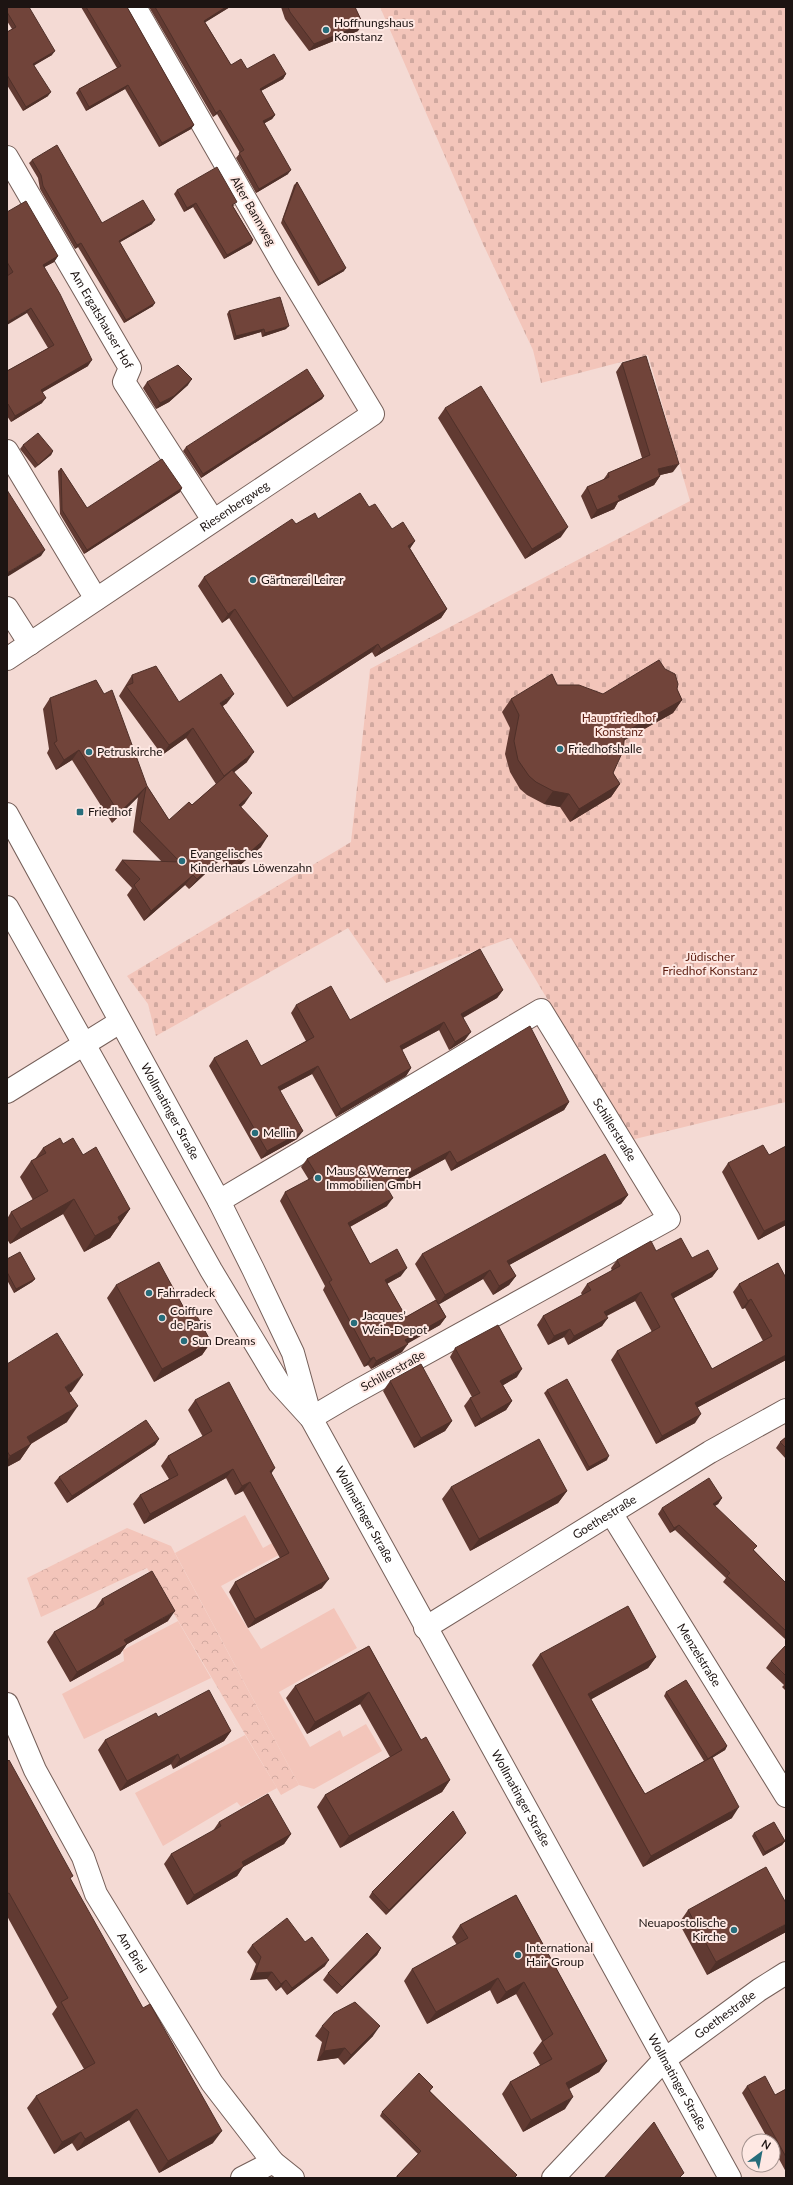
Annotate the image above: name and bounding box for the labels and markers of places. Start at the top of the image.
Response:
place label: Hoffnungshaus Konstanz [334,15,414,44]
marker: Hoffnungshaus Konstanz [321,25,331,35]
place label: Gärtnerei Leirer [261,572,344,587]
marker: Gärtnerei Leirer [248,575,258,585]
place label: Friedhofshalle [568,741,642,756]
place label: Petruskirche [97,744,163,759]
marker: Friedhofshalle [555,744,565,754]
marker: Petruskirche [84,747,94,757]
place label: Friedhof [88,804,133,819]
marker: Friedhof [75,807,85,817]
place label: Evangelisches Kinderhaus Löwenzahn [190,846,312,875]
marker: Evangelisches Kinderhaus Löwenzahn [177,856,187,866]
place label: Mellin [263,1125,296,1140]
marker: Mellin [250,1128,260,1138]
place label: Maus & Werner Immobilien GmbH [326,1163,421,1192]
marker: Maus & Werner Immobilien GmbH [313,1173,323,1183]
place label: Fahrradeck [157,1285,216,1300]
marker: Fahrradeck [144,1288,154,1298]
place label: Coiffure de Paris [170,1303,213,1332]
place label: Jacques’ Wein-Depot [362,1308,428,1337]
marker: Coiffure de Paris [157,1313,167,1323]
marker: Jacques’ Wein-Depot [349,1318,359,1328]
place label: Sun Dreams [192,1333,255,1348]
marker: Sun Dreams [179,1336,189,1346]
place label: Neuapostolische Kirche [639,1915,726,1944]
marker: Neuapostolische Kirche [729,1925,739,1935]
place label: International Hair Group [526,1940,593,1969]
marker: International Hair Group [513,1950,523,1960]

